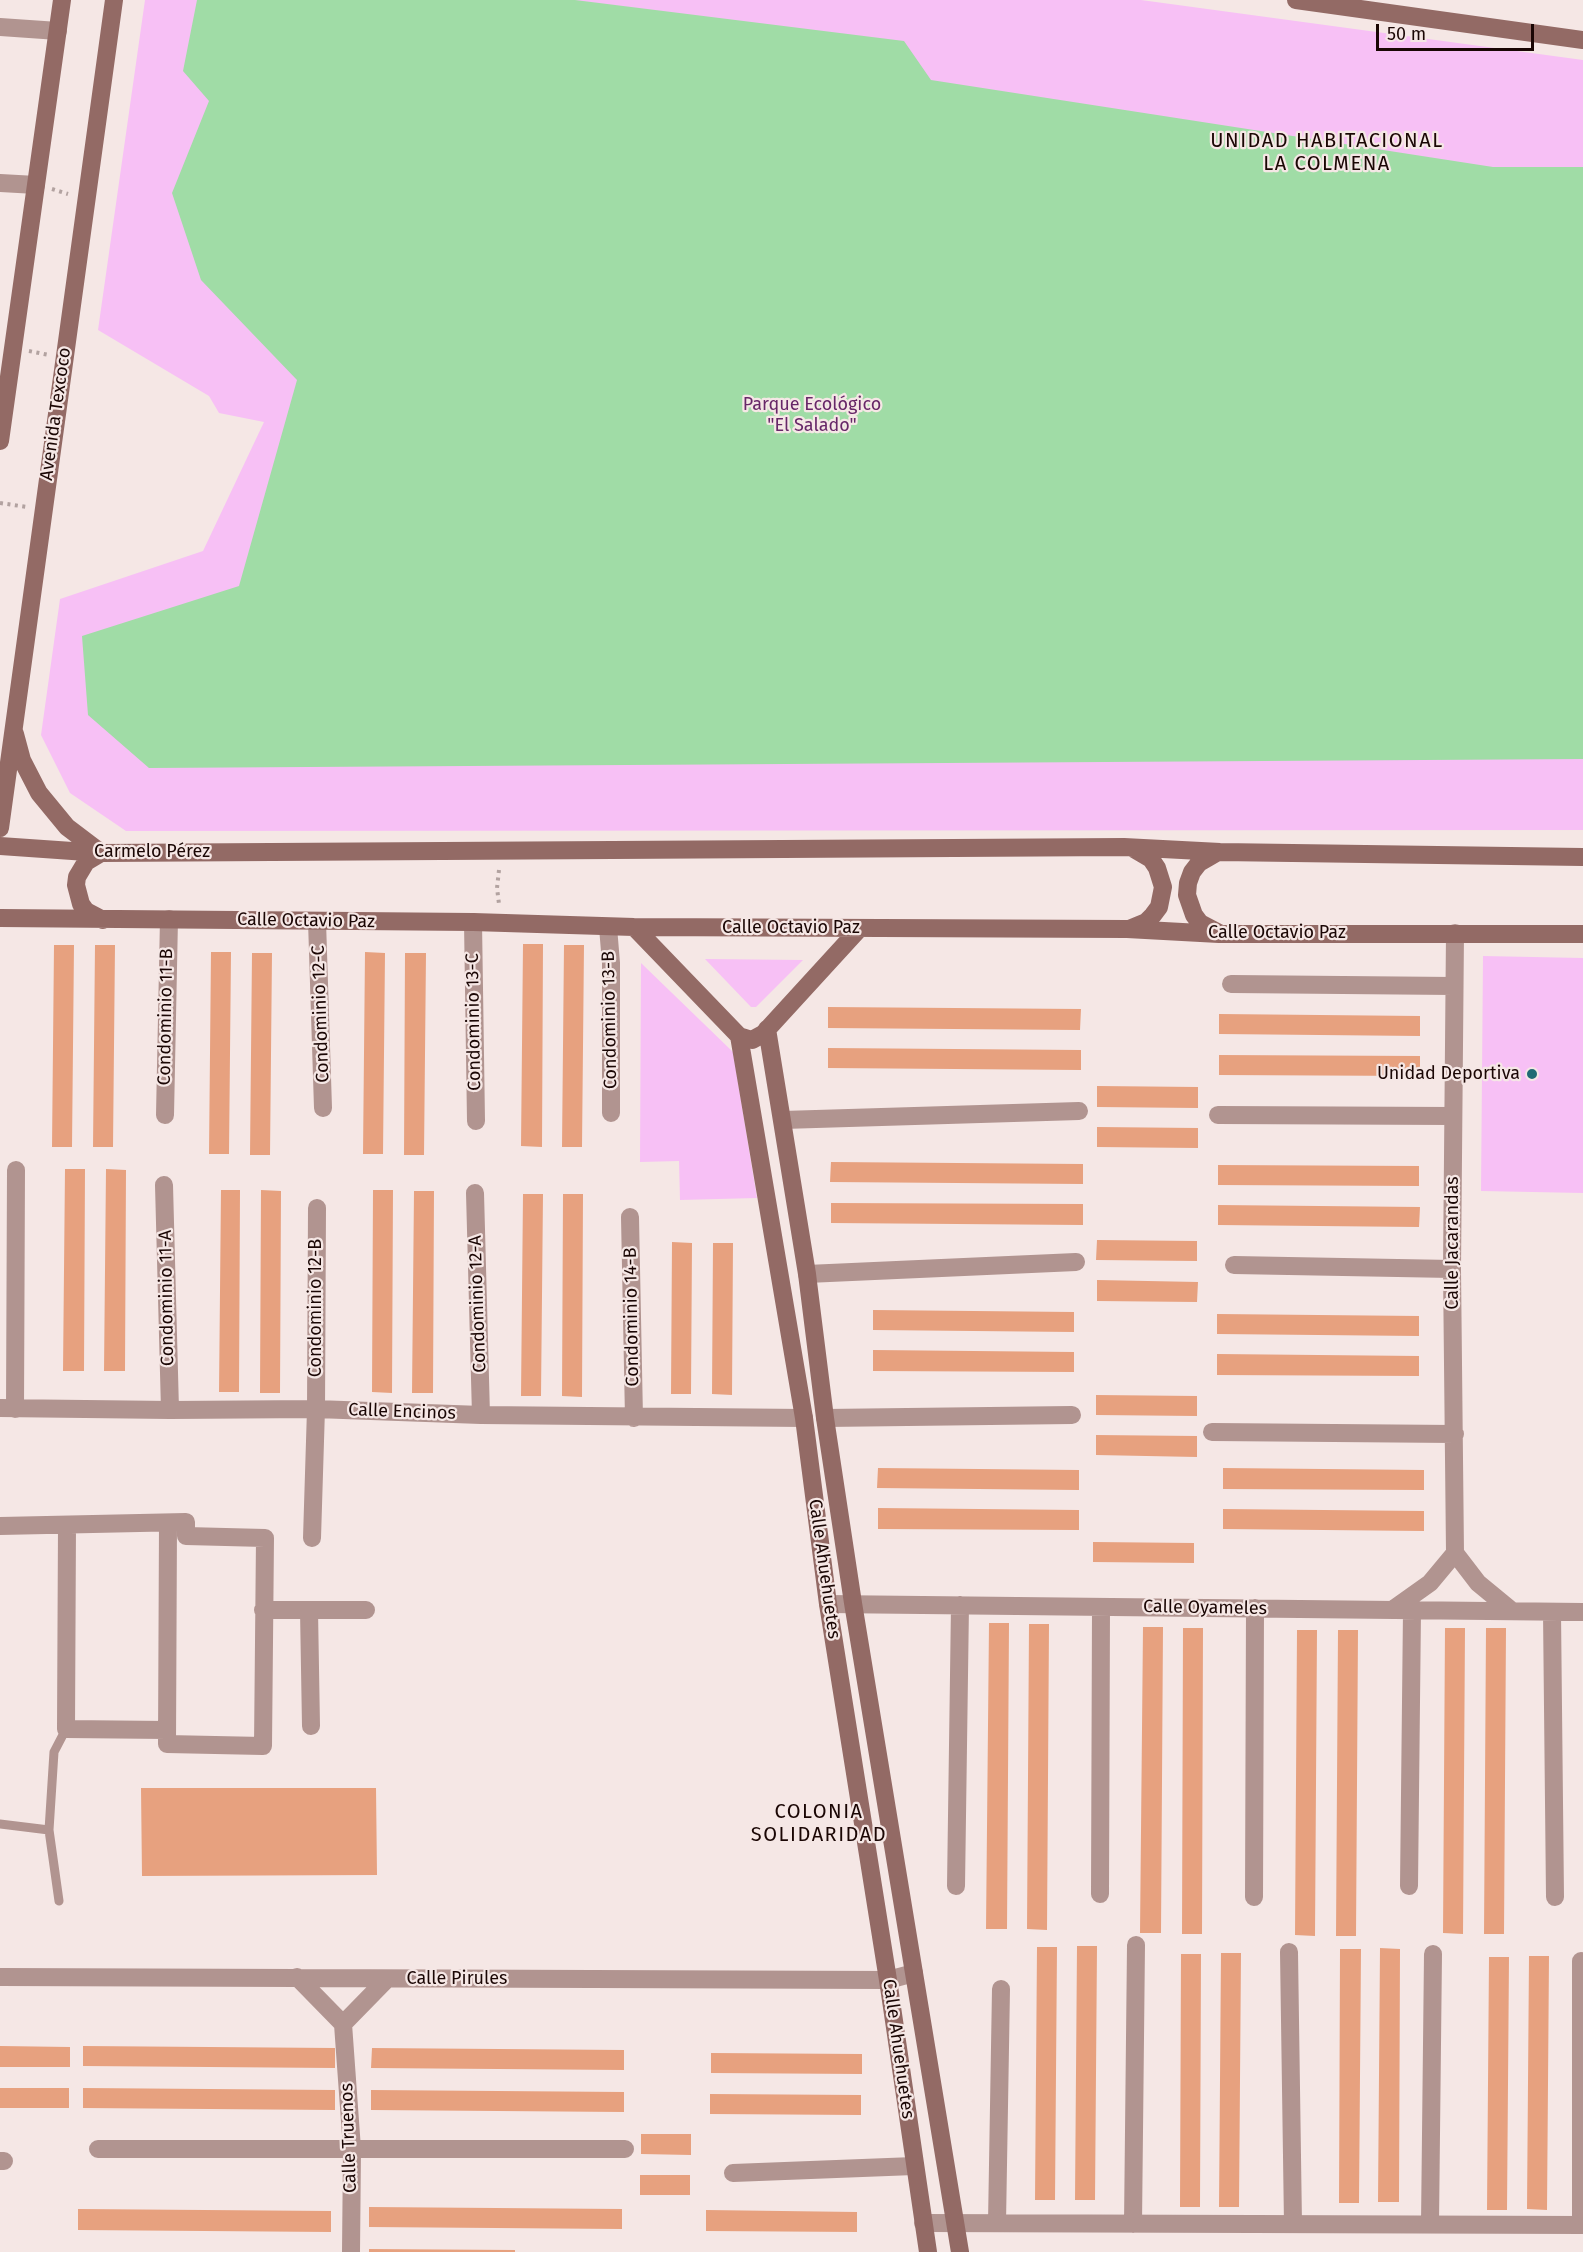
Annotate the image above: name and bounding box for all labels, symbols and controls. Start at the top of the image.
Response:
scale bar [1379,12,1536,50]
text: 50 m [1387,23,1426,45]
district label: UNIDAD HABITACIONAL LA COLMENA [1210,129,1444,176]
street label: Avenida Texcoco [36,346,76,482]
park label: Parque Ecológico "El Salado" [743,394,881,436]
street label: Carmelo Pérez [94,841,210,863]
street label: Calle Octavio Paz [237,909,375,933]
street label: Calle Octavio Paz [722,917,860,939]
street label: Calle Octavio Paz [1208,922,1346,944]
street label: Condominio 12-C [308,945,334,1083]
street label: Condominio 11-B [154,948,178,1086]
street label: Condominio 13-B [598,951,622,1089]
street label: Condominio 13-C [462,953,486,1091]
place label: Unidad Deportiva [1377,1063,1520,1085]
marker: Unidad Deportiva [1525,1067,1539,1081]
street label: Calle Jacarandas [1442,1176,1464,1310]
street label: Condominio 11-A [155,1230,179,1366]
street label: Condominio 12-A [465,1235,491,1373]
street label: Condominio 12-B [305,1239,327,1377]
street label: Condominio 14-B [620,1247,644,1387]
street label: Calle Encinos [348,1399,456,1425]
street label: Calle Ahuehuetes [803,1498,845,1640]
street label: Calle Oyameles [1143,1596,1267,1620]
district label: COLONIA SOLIDARIDAD [751,1800,887,1847]
street label: Calle Pirules [407,1968,507,1990]
street label: Calle Ahuehuetes [877,1978,919,2120]
street label: Calle Truenos [336,2083,362,2193]

